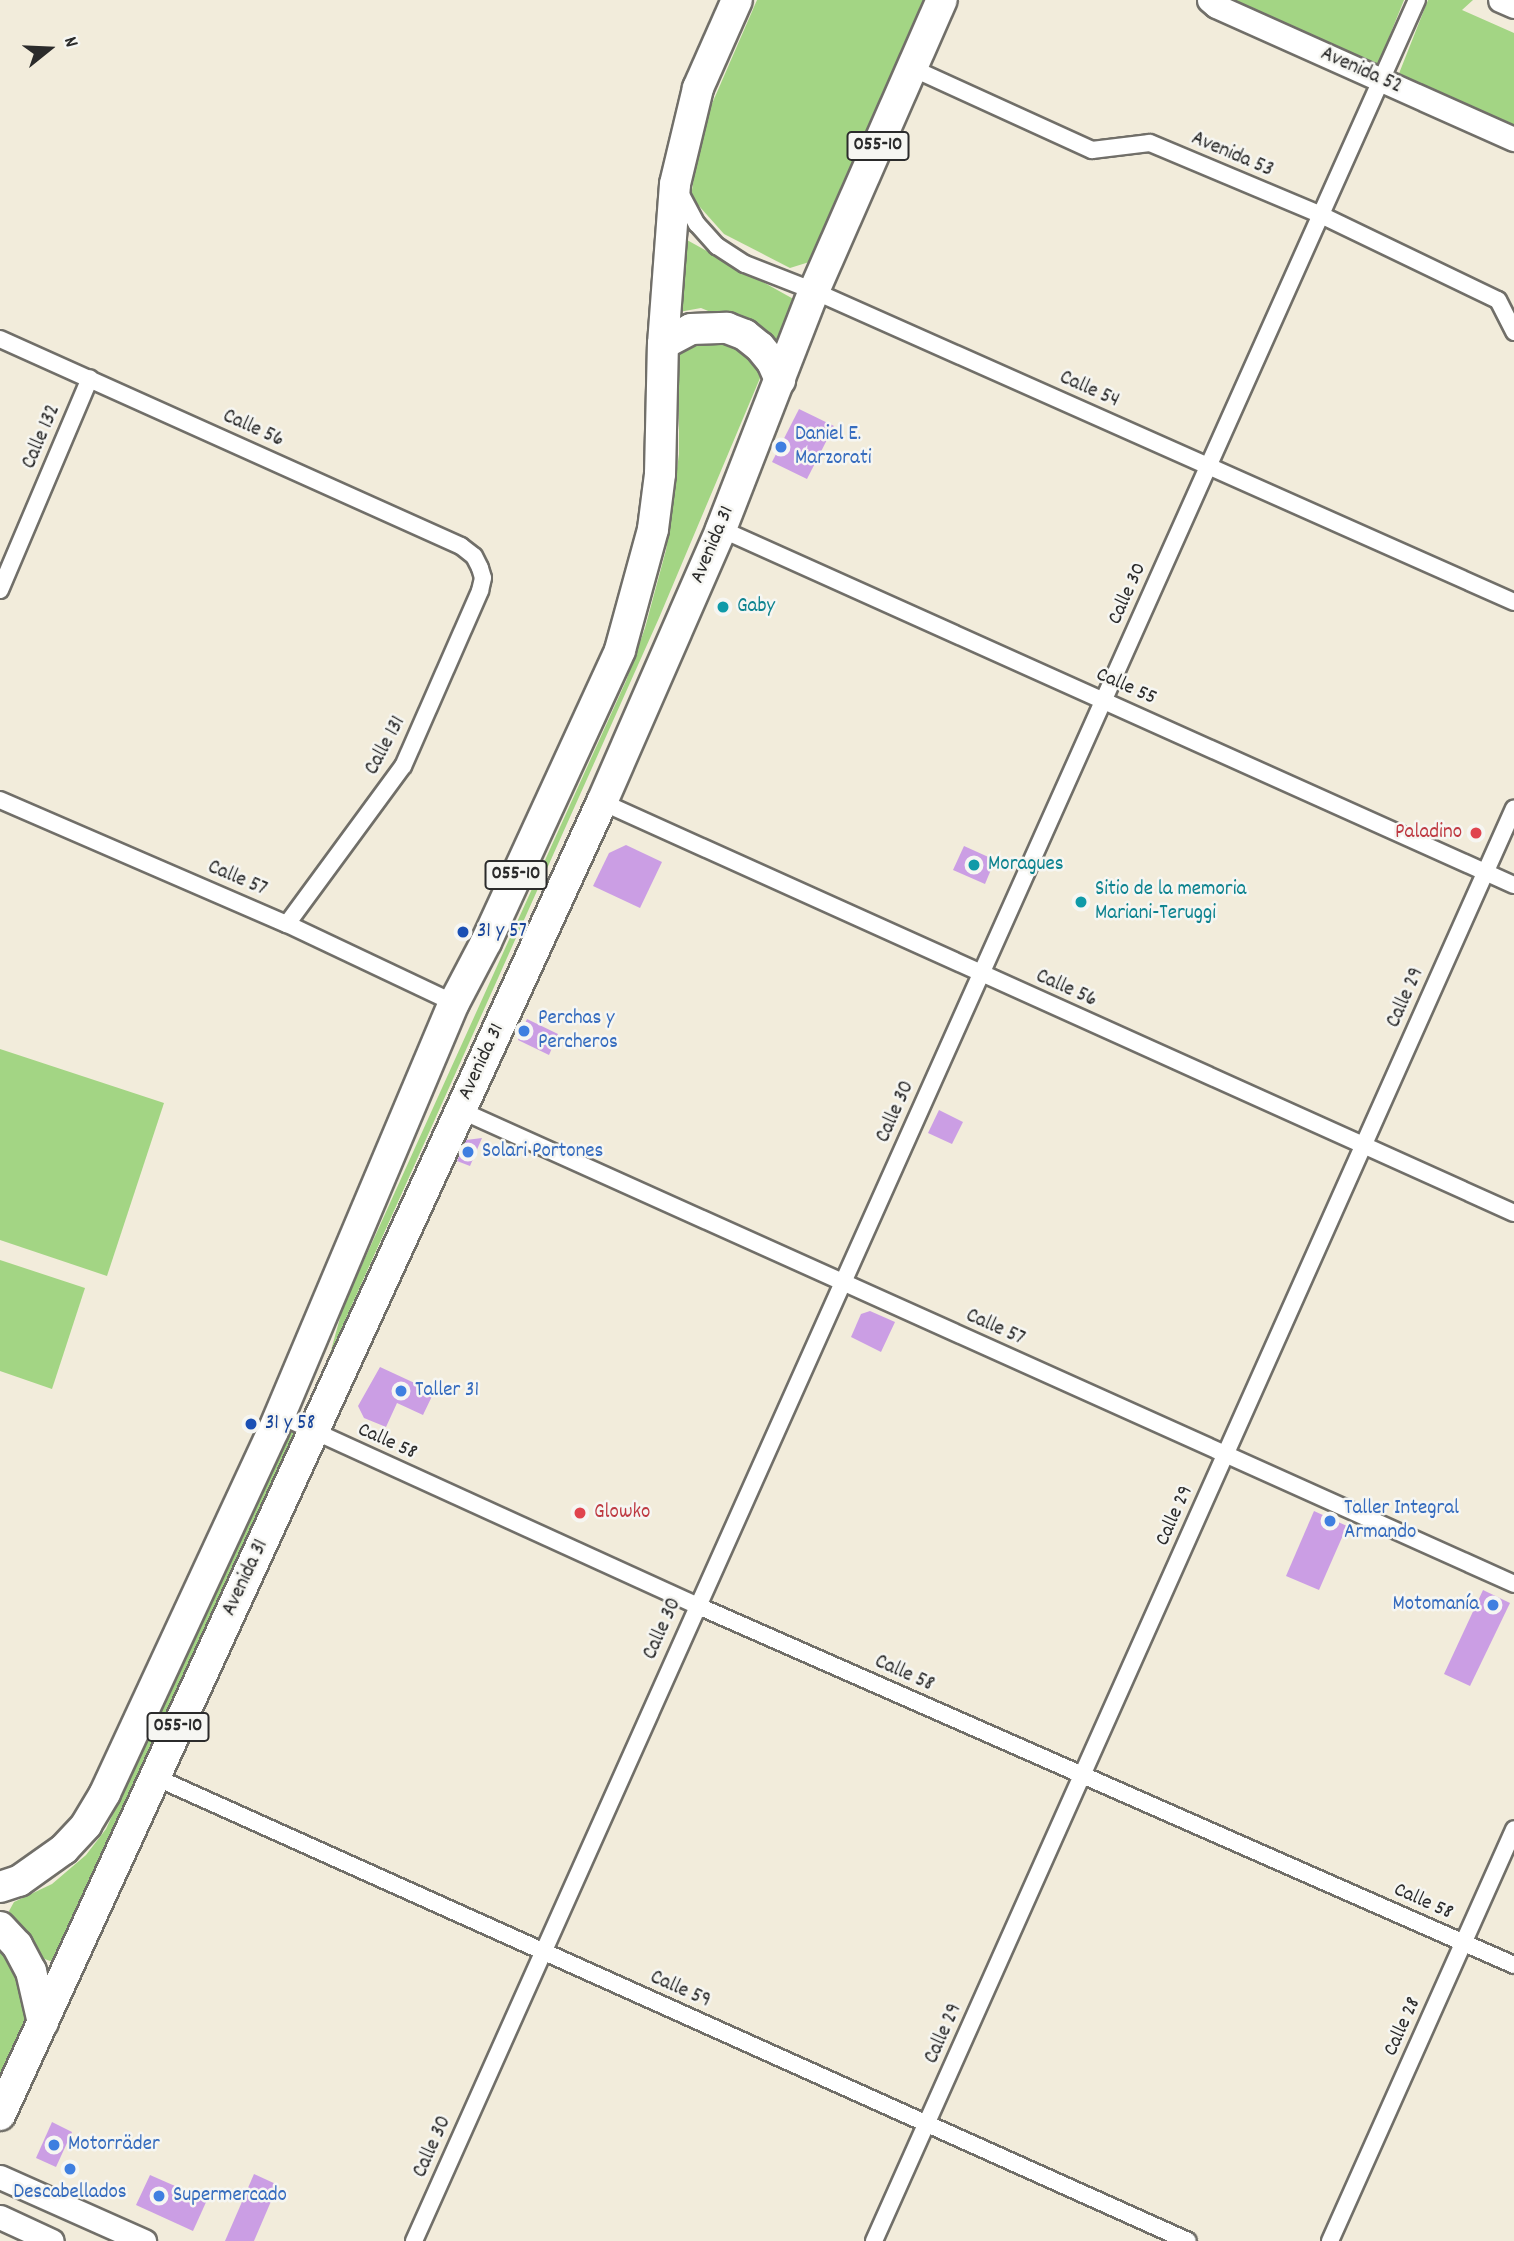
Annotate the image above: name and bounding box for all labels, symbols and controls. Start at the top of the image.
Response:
north arrow [14,14,84,84]
text: N [55,34,84,51]
street label: Avenida 52 [1316,42,1406,100]
street label: Avenida 53 [1187,126,1277,184]
road number: 055-10 [846,130,910,162]
street label: Calle 54 [1055,366,1123,414]
street label: Calle 132 [17,401,67,473]
street label: Calle 56 [219,404,287,454]
place label: Daniel E. Marzorati [795,422,872,472]
marker: Daniel E. Marzorati [773,439,789,455]
street label: Avenida 31 [685,503,741,587]
street label: Calle 30 [1103,559,1153,629]
place label: Gaby [737,594,775,620]
marker: Gaby [715,599,731,615]
street label: Calle 55 [1092,663,1160,711]
street label: Calle 131 [360,712,412,780]
place label: Paladino [1395,820,1462,846]
marker: Paladino [1468,825,1484,841]
place label: Moragues [988,852,1064,878]
street label: Calle 57 [204,855,270,903]
marker: Moragues [966,857,982,873]
road number: 055-10 [484,860,548,890]
place label: Sitio de la memoria Mariani-Teruggi [1095,877,1246,927]
marker: Sitio de la memoria Mariani-Teruggi [1073,894,1089,910]
place label: 31 y 57 [477,919,527,945]
marker: 31 y 57 [455,924,471,940]
street label: Calle 56 [1032,964,1100,1014]
street label: Calle 29 [1382,964,1430,1032]
place label: Perchas y Percheros [538,1006,618,1056]
street label: Avenida 31 [453,1020,511,1104]
marker: Perchas y Percheros [516,1023,532,1039]
street label: Calle 30 [871,1077,921,1147]
place label: Solari Portones [482,1139,603,1165]
marker: Solari Portones [460,1144,476,1160]
street label: Calle 57 [962,1304,1028,1352]
place label: Taller 31 [415,1378,479,1404]
marker: Taller 31 [393,1383,409,1399]
place label: 31 y 58 [265,1411,315,1437]
marker: 31 y 58 [243,1416,259,1432]
street label: Calle 58 [353,1418,421,1466]
street label: Calle 29 [1151,1482,1199,1550]
place label: Taller Integral Armando [1344,1496,1459,1546]
place label: Glowko [594,1500,650,1526]
marker: Glowko [572,1505,588,1521]
marker: Taller Integral Armando [1322,1513,1338,1529]
street label: Avenida 31 [217,1536,275,1620]
place label: Motomanía [1393,1592,1479,1618]
street label: Calle 30 [638,1594,688,1664]
marker: Motomanía [1485,1597,1501,1613]
street label: Calle 58 [870,1650,938,1698]
road number: 055-10 [146,1712,210,1742]
street label: Calle 58 [1389,1878,1457,1926]
street label: Calle 59 [646,1966,714,2014]
street label: Calle 28 [1379,1994,1427,2060]
street label: Calle 29 [920,2000,968,2068]
street label: Calle 30 [408,2112,458,2182]
place label: Motorräder [68,2132,160,2158]
marker: Motorräder [46,2137,62,2153]
marker: Descabellados [62,2161,78,2177]
place label: Descabellados [13,2180,127,2206]
place label: Supermercado [173,2183,287,2209]
marker: Supermercado [151,2188,167,2204]

